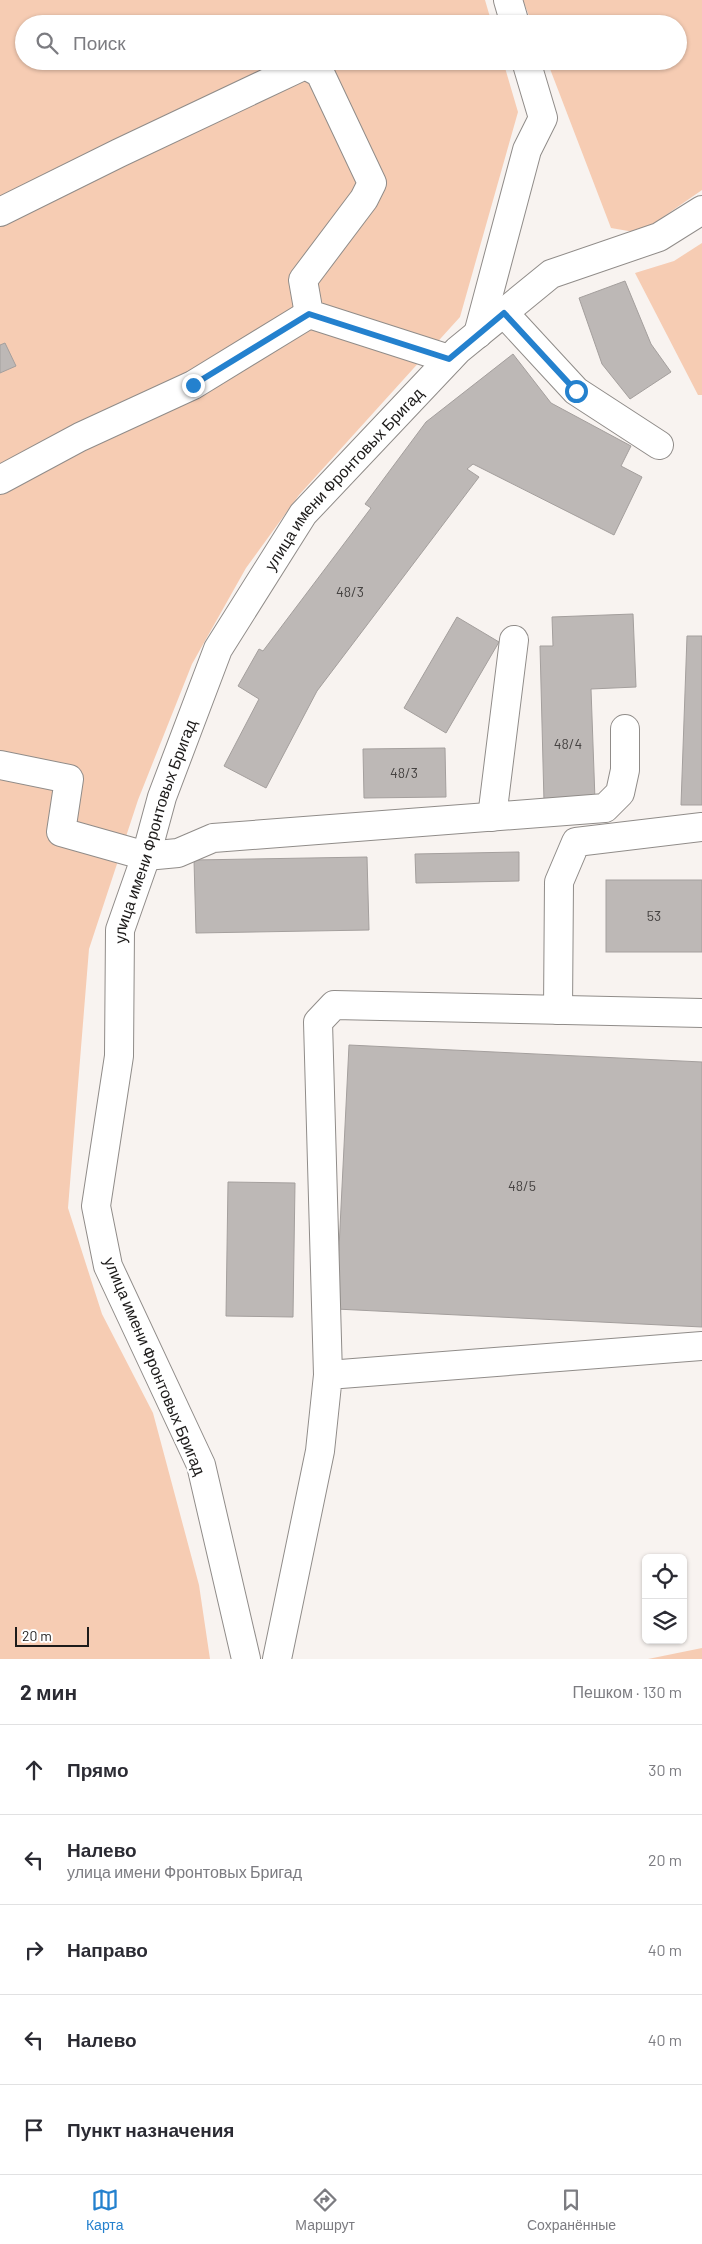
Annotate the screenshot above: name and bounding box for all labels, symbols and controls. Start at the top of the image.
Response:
search box [15,15,687,70]
icon: search [33,29,61,57]
text: Поиск [73,31,126,54]
route end [182,374,205,397]
route start [565,380,588,403]
street label: улица имени Фронтовых Бригад [260,383,427,574]
house number: 48/3 [336,583,364,600]
street label: улица имени Фронтовых Бригад [110,716,200,943]
house number: 48/4 [554,735,582,752]
house number: 48/3 [390,764,418,781]
house number: 53 [647,907,661,924]
house number: 48/5 [508,1177,536,1194]
street label: улица имени Фронтовых Бригад [101,1254,210,1478]
map controls [642,1554,687,1644]
button: locate [642,1554,687,1599]
button: layers [642,1599,687,1644]
scale bar [15,1624,89,1647]
text: 20 m [22,1627,52,1644]
text: 2 мин [20,1679,77,1704]
text: Пешком · 130 m [573,1682,682,1701]
icon: ahead [20,1756,48,1784]
text: Прямо [67,1758,129,1781]
text: 30 m [648,1760,682,1779]
text: Налево [67,1838,137,1861]
icon: left [20,1846,48,1874]
text: 20 m [648,1850,682,1869]
text: улица имени Фронтовых Бригад [67,1862,302,1881]
icon: right [20,1936,48,1964]
text: Направо [67,1938,148,1961]
text: 40 m [648,1940,682,1959]
icon: left [20,2026,48,2054]
text: Налево [67,2028,137,2051]
text: 40 m [648,2030,682,2049]
icon: arrive [20,2116,48,2144]
text: Пункт назначения [67,2118,234,2141]
tab: Карта [86,2186,123,2233]
tab: Маршрут [295,2186,355,2233]
tab: Сохранённые [527,2186,616,2233]

